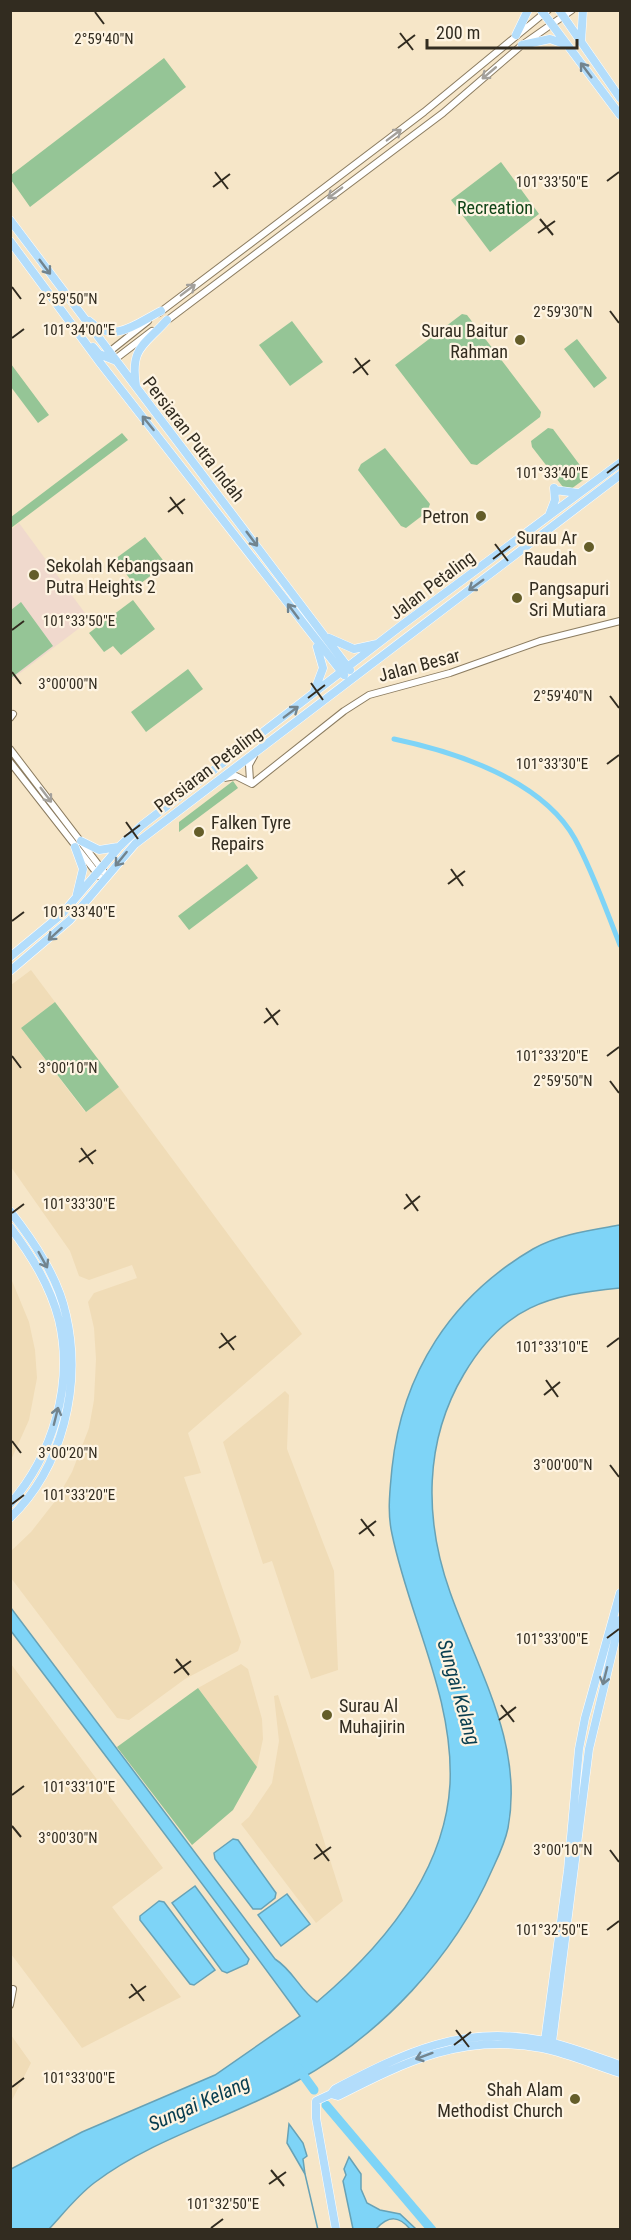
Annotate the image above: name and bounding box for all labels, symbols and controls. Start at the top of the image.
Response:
scale bar [427,12,577,50]
text: 200 m [436,22,480,43]
text: 2°59'40"N [74,30,134,48]
one-way arrow [580,62,593,78]
one-way arrow [482,66,497,80]
one-way arrow [385,128,401,141]
text: 101°33'50"E [516,173,588,191]
one-way arrow [328,186,344,199]
park label: Recreation [457,197,533,218]
one-way arrow [39,258,52,274]
one-way arrow [180,284,196,297]
text: 2°59'50"N [38,290,98,308]
text: 2°59'30"N [533,303,593,321]
place label: Surau Baitur Rahman [421,320,509,362]
text: 101°34'00"E [43,321,115,339]
marker: Surau Baitur Rahman [513,333,527,347]
street label: Persiaran Putra Indah [139,372,249,506]
one-way arrow [141,415,154,431]
text: 101°33'40"E [516,464,588,482]
place label: Petron [422,506,469,527]
marker: Petron [474,509,488,523]
place label: Surau Ar Raudah [517,527,578,569]
one-way arrow [246,531,259,547]
marker: Surau Ar Raudah [582,540,596,554]
street label: Jalan Petaling [385,546,479,624]
place label: Sekolah Kebangsaan Putra Heights 2 [46,555,194,597]
marker: Sekolah Kebangsaan Putra Heights 2 [27,568,41,582]
place label: Pangsapuri Sri Mutiara [529,578,609,620]
one-way arrow [468,579,484,591]
marker: Pangsapuri Sri Mutiara [510,591,524,605]
one-way arrow [286,603,299,619]
text: 101°33'50"E [43,612,115,630]
street label: Jalan Besar [376,644,463,686]
text: 3°00'00"N [38,675,98,693]
text: 2°59'40"N [533,687,593,705]
one-way arrow [283,705,299,718]
street label: Persiaran Petaling [150,722,266,816]
text: 101°33'30"E [516,755,588,773]
one-way arrow [40,787,53,803]
place label: Falken Tyre Repairs [211,812,291,854]
marker: Falken Tyre Repairs [192,825,206,839]
one-way arrow [114,851,127,867]
text: 101°33'40"E [43,903,115,921]
one-way arrow [48,927,63,941]
text: 101°33'20"E [516,1047,588,1065]
text: 3°00'10"N [38,1059,98,1077]
text: 2°59'50"N [533,1072,593,1090]
text: 101°33'30"E [43,1195,115,1213]
one-way arrow [37,1251,49,1268]
text: 101°33'10"E [516,1338,588,1356]
one-way arrow [51,1407,63,1426]
text: 3°00'20"N [38,1444,98,1462]
text: 3°00'00"N [533,1456,593,1474]
text: 101°33'20"E [43,1486,115,1504]
text: 101°33'00"E [516,1630,588,1648]
water label: Sungai Kelang [432,1636,486,1748]
one-way arrow [599,1666,611,1685]
place label: Surau Al Muhajirin [339,1695,405,1737]
marker: Surau Al Muhajirin [320,1708,334,1722]
text: 101°33'10"E [43,1778,115,1796]
text: 3°00'30"N [38,1829,98,1847]
text: 3°00'10"N [533,1841,593,1859]
text: 101°32'50"E [516,1921,588,1939]
one-way arrow [415,2052,434,2063]
text: 101°33'00"E [43,2069,115,2087]
water label: Sungai Kelang [144,2070,254,2136]
place label: Shah Alam Methodist Church [437,2079,563,2121]
marker: Shah Alam Methodist Church [568,2092,582,2106]
text: 101°32'50"E [187,2195,259,2213]

